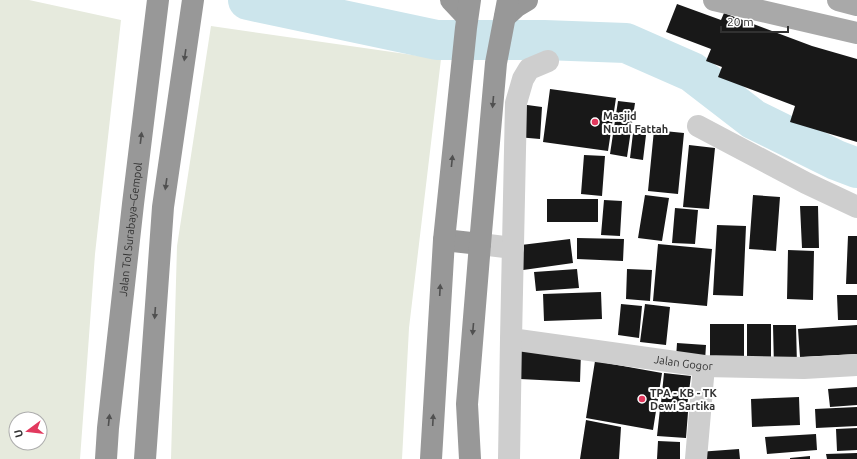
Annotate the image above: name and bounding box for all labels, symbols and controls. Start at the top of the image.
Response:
scale bar [721,8,788,34]
text: 20 m [727,15,754,28]
one-way arrow [182,49,188,61]
one-way arrow [489,96,496,108]
place label: Masjid Nurul Fattah [603,110,668,135]
marker: Masjid Nurul Fattah [590,117,600,127]
one-way arrow [138,132,144,144]
one-way arrow [449,155,455,167]
street label: Jalan Tol Surabaya–Gempol [117,161,144,297]
one-way arrow [163,177,169,190]
one-way arrow [437,284,444,296]
one-way arrow [152,307,159,319]
one-way arrow [470,323,477,335]
street label: Jalan Gogor [653,353,714,372]
place label: TPA - KB - TK Dewi Sartika [650,387,717,412]
marker: TPA - KB - TK Dewi Sartika [637,394,647,404]
north arrow [8,411,48,451]
one-way arrow [430,413,436,426]
one-way arrow [106,414,112,426]
text: U [12,428,25,439]

